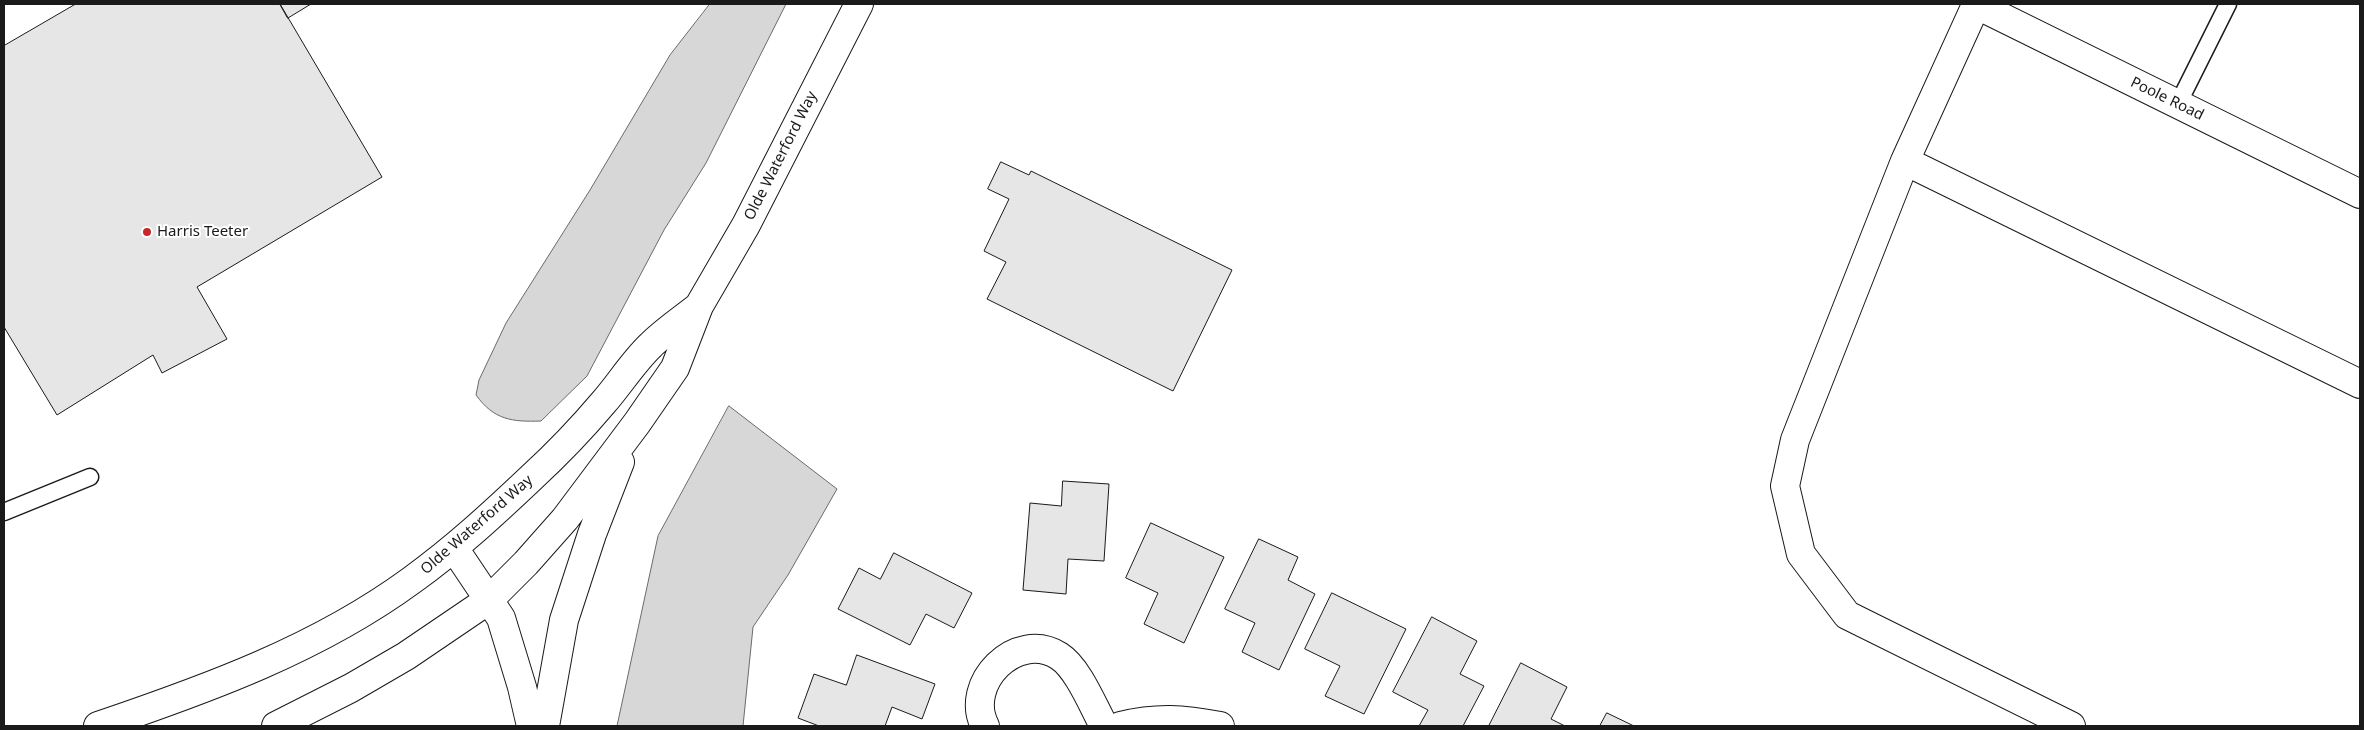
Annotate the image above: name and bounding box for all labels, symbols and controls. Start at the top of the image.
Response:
street label: Poole Road [2127,73,2207,125]
street label: Olde Waterford Way [741,89,821,223]
place label: Harris Teeter [157,223,248,241]
marker: Harris Teeter [141,226,153,238]
street label: Olde Waterford Way [417,472,537,578]

